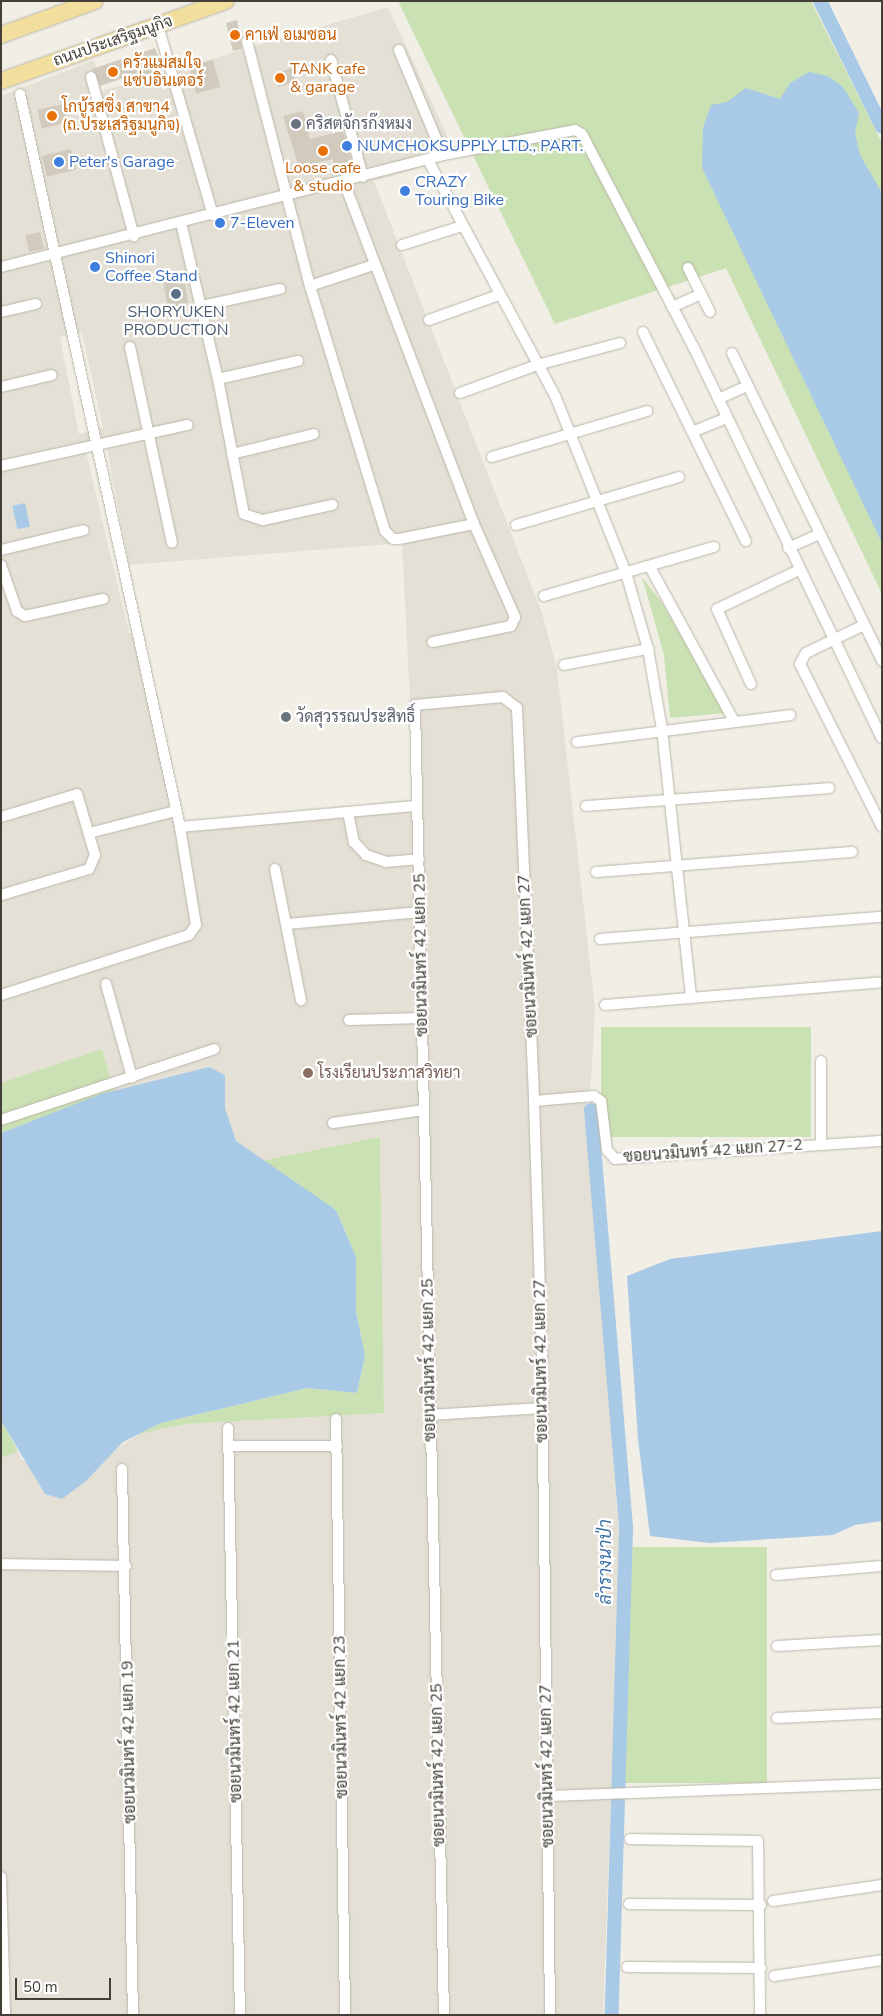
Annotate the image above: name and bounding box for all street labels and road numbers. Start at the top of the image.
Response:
street label: ถนนประเสริฐมนูกิจ [51,12,175,70]
street label: ซอยนวมินทร์ 42 แยก 25 [410,873,432,1037]
street label: ซอยนวมินทร์ 42 แยก 27 [514,874,542,1038]
street label: ซอยนวมินทร์ 42 แยก 27-2 [623,1135,803,1167]
street label: ซอยนวมินทร์ 42 แยก 25 [418,1278,440,1442]
street label: ซอยนวมินทร์ 42 แยก 27 [530,1279,552,1443]
street label: ซอยนวมินทร์ 42 แยก 23 [330,1635,352,1799]
street label: ซอยนวมินทร์ 42 แยก 21 [224,1639,246,1803]
street label: ซอยนวมินทร์ 42 แยก 19 [118,1660,140,1824]
street label: ซอยนวมินทร์ 42 แยก 25 [427,1683,449,1847]
street label: ซอยนวมินทร์ 42 แยก 27 [536,1684,558,1848]

